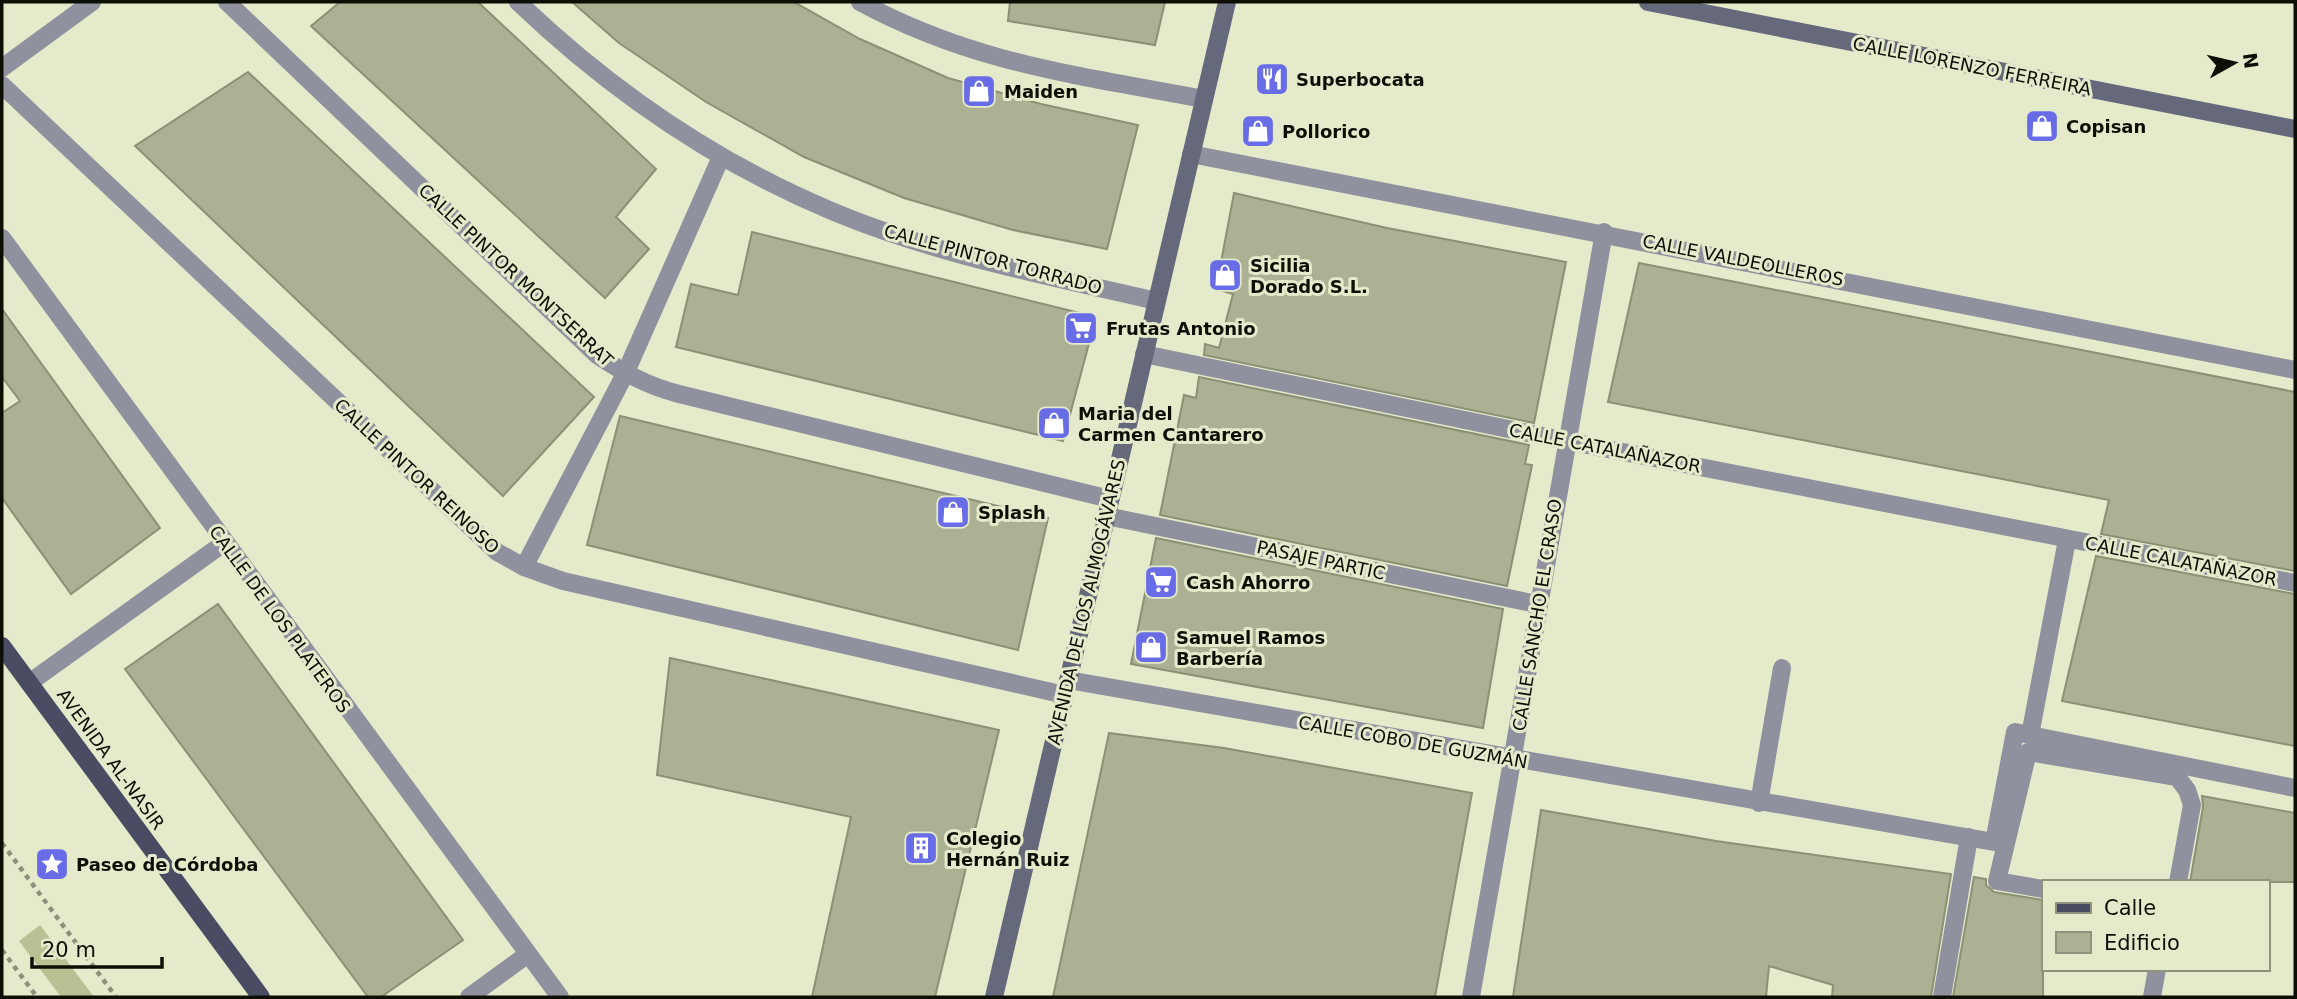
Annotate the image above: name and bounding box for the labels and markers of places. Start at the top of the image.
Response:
restaurant icon: Superbocata [1253,60,1291,98]
place label: Superbocata [1296,69,1425,90]
shop icon: Maiden [960,72,998,110]
place label: Maiden [1004,81,1078,102]
shop icon: Copisan [2023,107,2061,145]
shop icon: Pollorico [1239,112,1277,150]
place label: Copisan [2066,116,2146,137]
place label: Pollorico [1282,121,1370,142]
place label: Sicilia Dorado S.L. [1250,255,1368,297]
shop icon: Sicilia Dorado S.L. [1206,256,1244,294]
supermarket icon: Frutas Antonio [1062,309,1100,347]
place label: Frutas Antonio [1106,318,1256,339]
place label: Maria del Carmen Cantarero [1078,403,1264,445]
shop icon: Maria del Carmen Cantarero [1035,404,1073,442]
shop icon: Splash [934,493,972,531]
place label: Splash [978,502,1046,523]
supermarket icon: Cash Ahorro [1142,563,1180,601]
place label: Cash Ahorro [1186,572,1310,593]
place label: Samuel Ramos Barbería [1176,627,1325,669]
shop icon: Samuel Ramos Barbería [1132,628,1170,666]
place label: Colegio Hernán Ruiz [946,828,1070,870]
building icon: Colegio Hernán Ruiz [902,829,940,867]
place icon: Paseo de Córdoba [33,845,71,883]
place label: Paseo de Córdoba [76,854,259,875]

